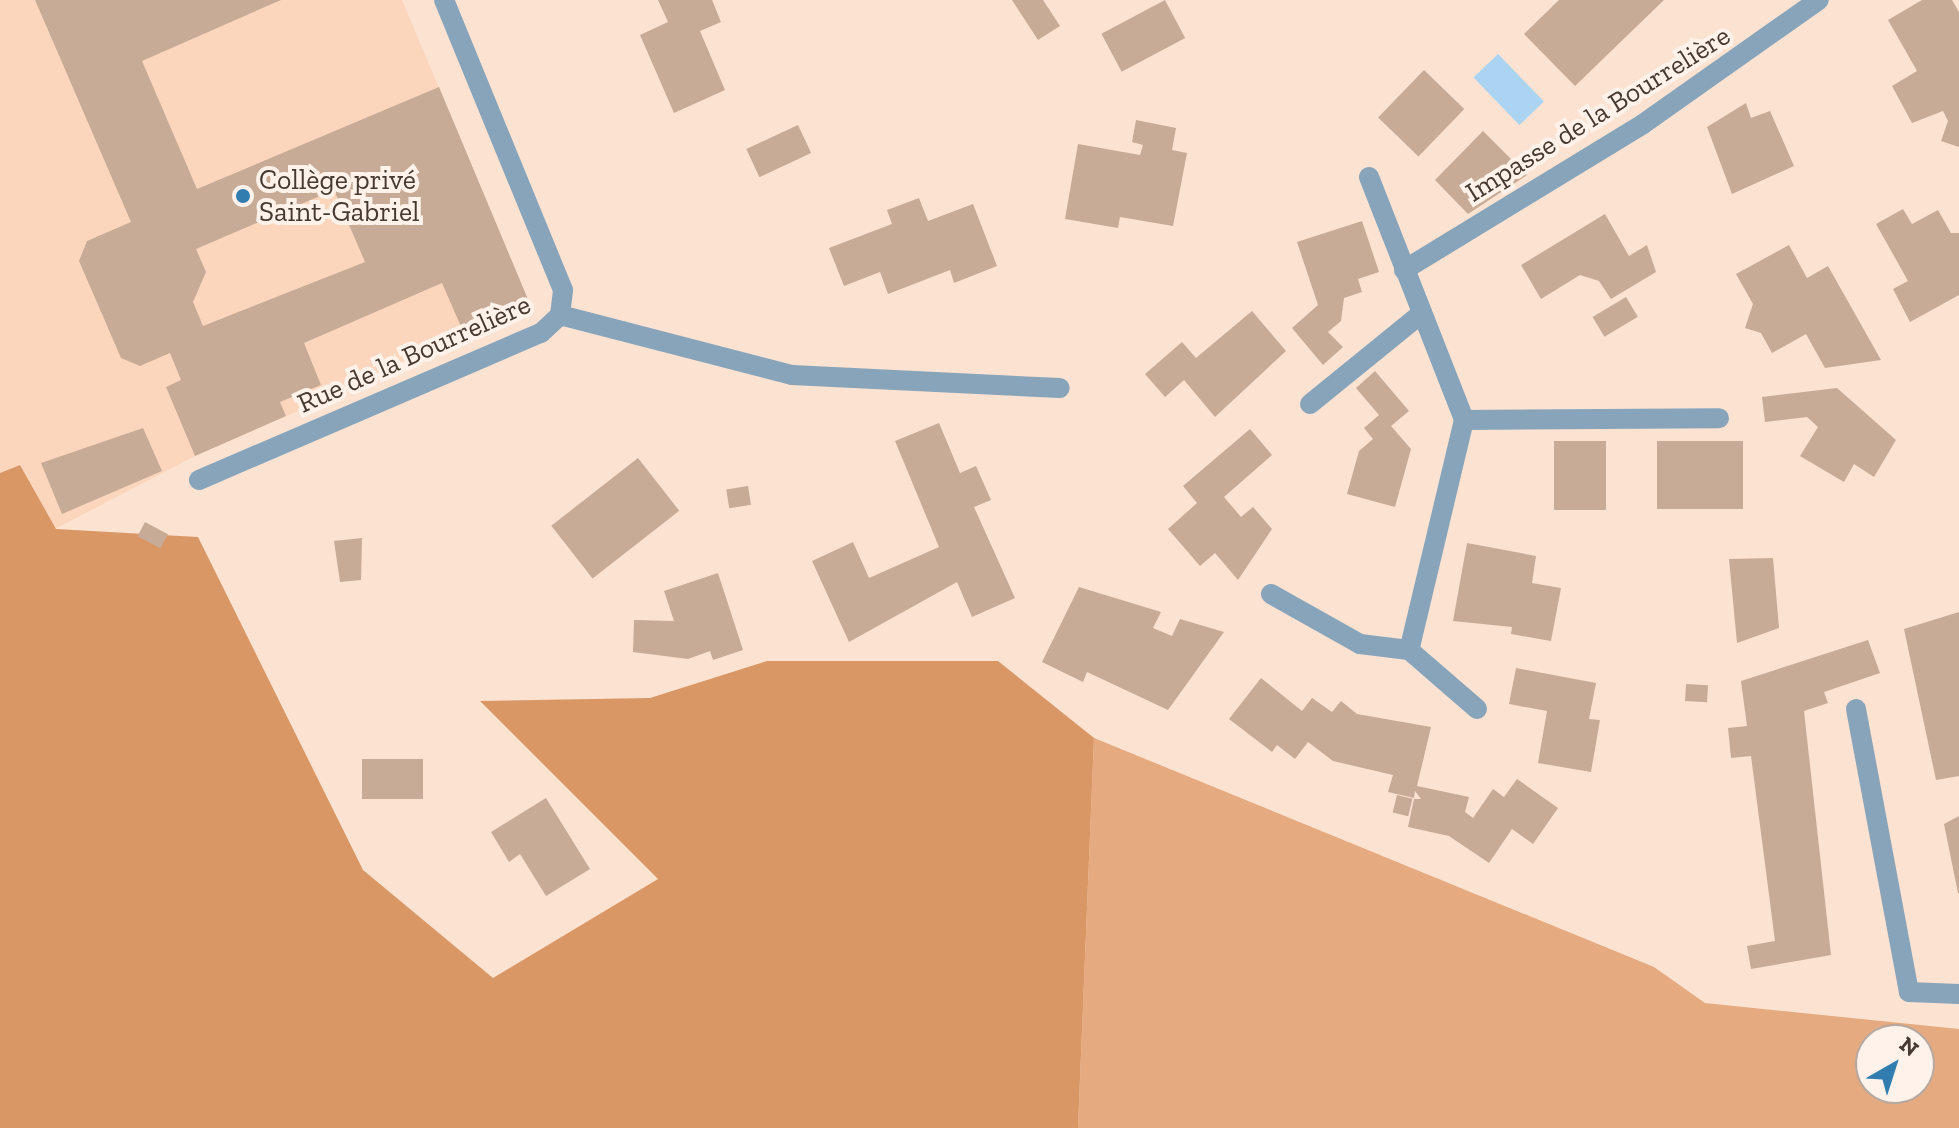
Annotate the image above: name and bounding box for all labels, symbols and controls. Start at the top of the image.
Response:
street label: Impasse de la Bourrelière [1460,19,1736,209]
place label: Collège privé Saint-Gabriel [259,163,419,229]
marker: Collège privé Saint-Gabriel [234,187,252,205]
street label: Rue de la Bourrelière [292,287,536,421]
north arrow [1855,1024,1935,1104]
text: N [1894,1031,1924,1062]

